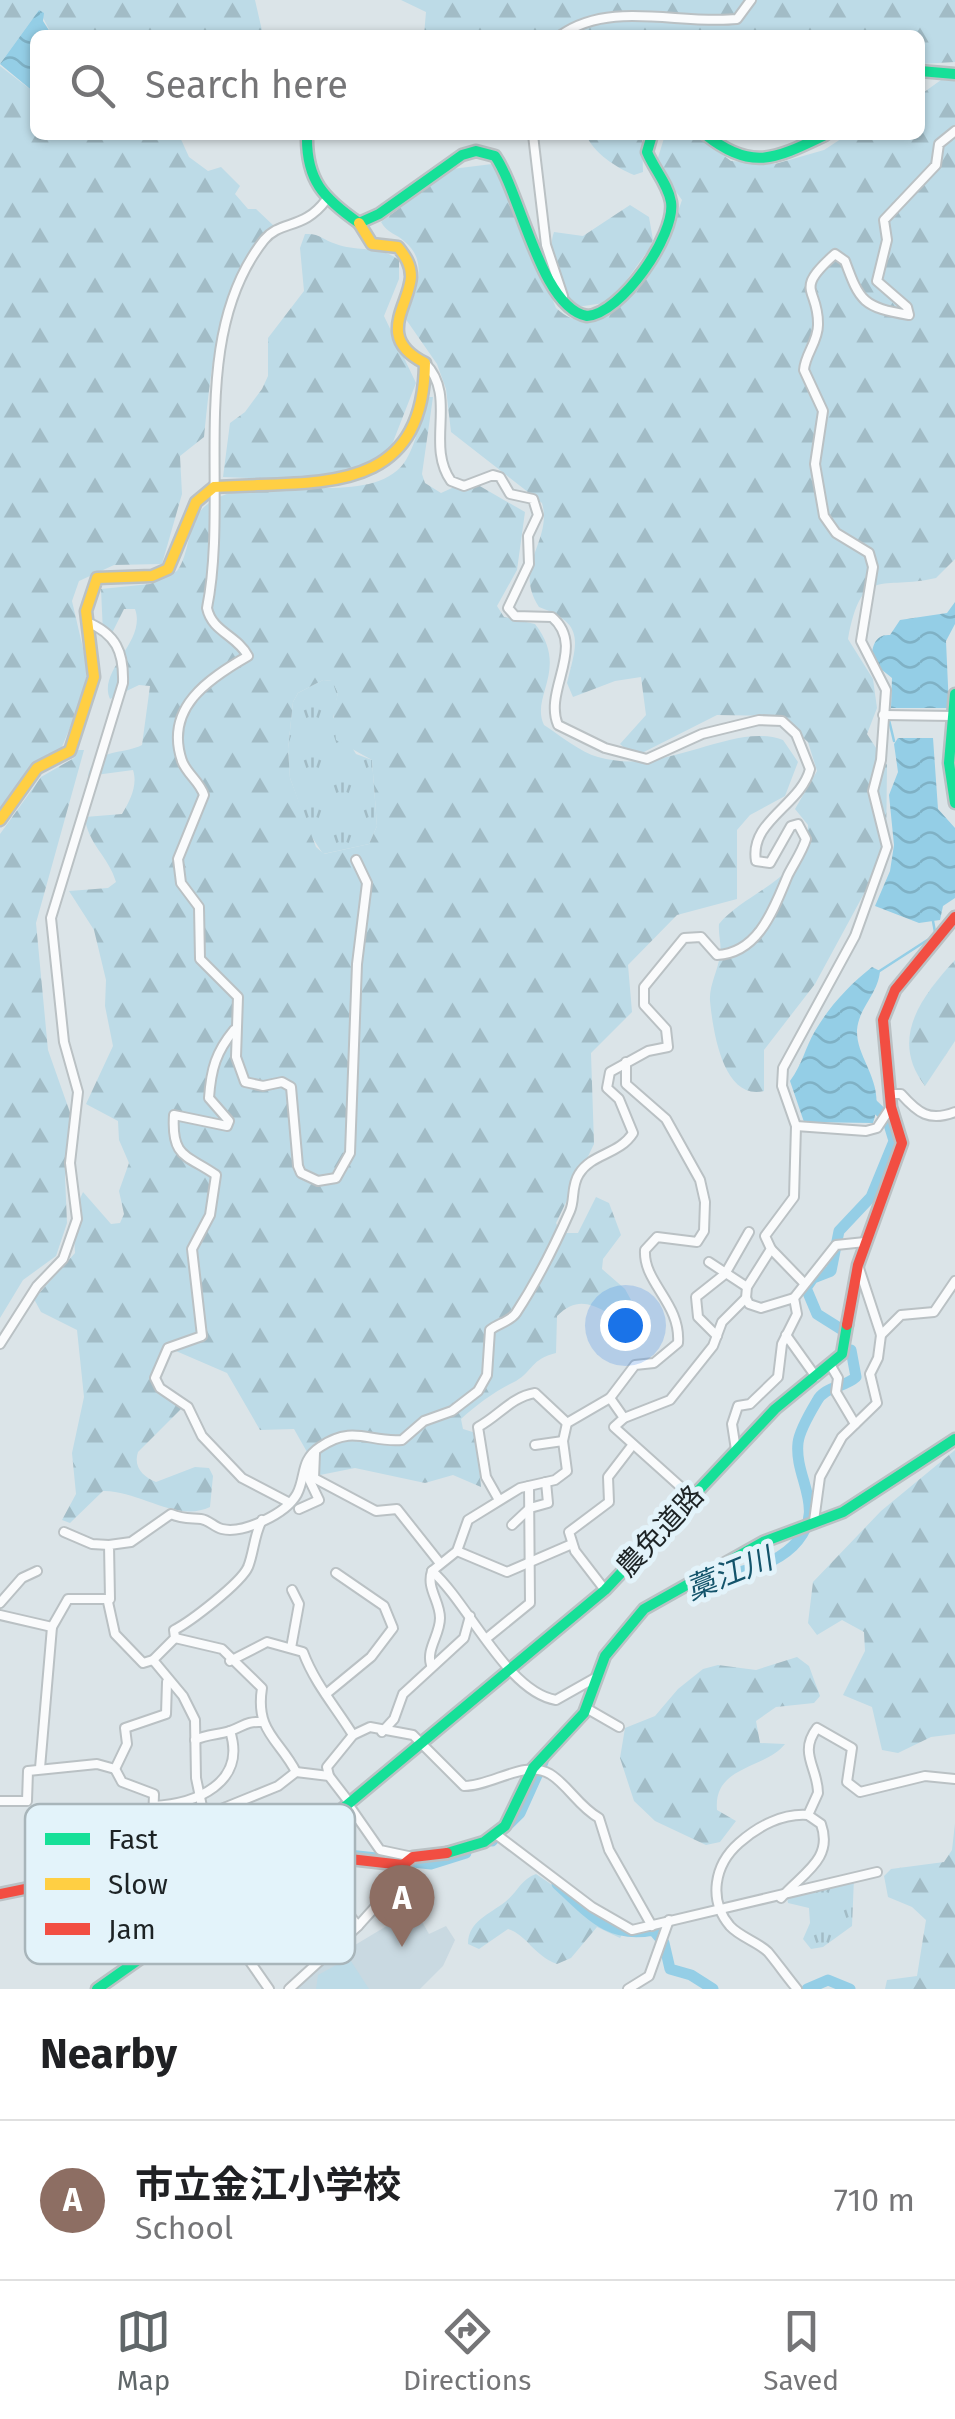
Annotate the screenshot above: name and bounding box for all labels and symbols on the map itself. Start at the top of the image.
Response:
your location [600,1300,651,1351]
street label: 農免道路 [610,1479,710,1583]
water label: 藁江川 [681,1539,780,1608]
legend [25,1804,355,1964]
text: Fast [108,1823,159,1856]
pin: A [370,1864,434,1947]
text: Slow [108,1868,168,1901]
text: Jam [108,1913,156,1946]

